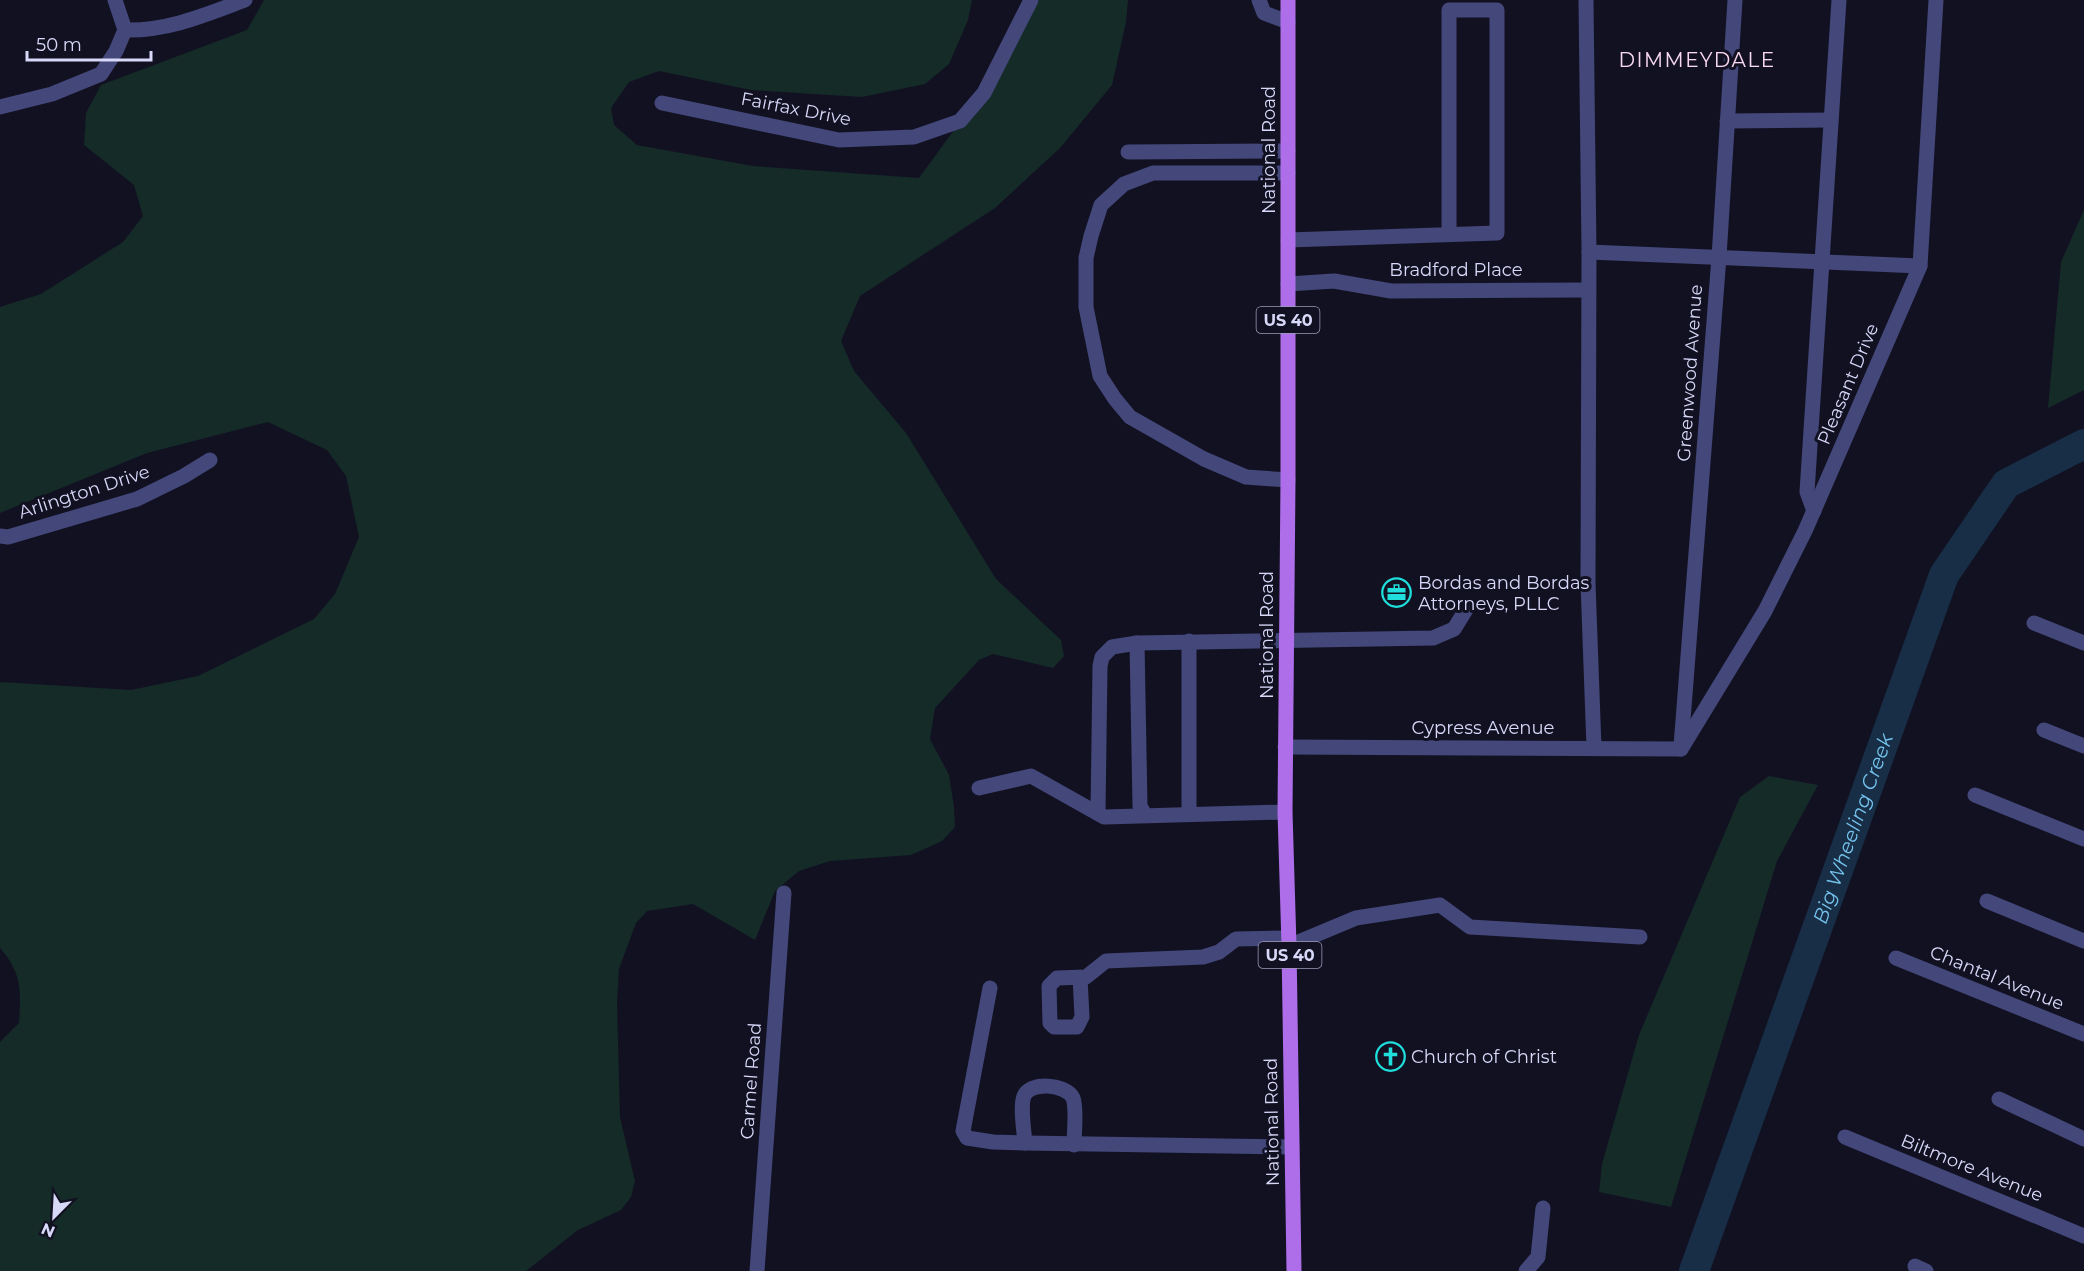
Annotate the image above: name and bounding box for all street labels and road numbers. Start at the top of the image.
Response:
street label: National Road [1258,86,1280,214]
street label: Fairfax Drive [739,88,853,130]
street label: Bradford Place [1389,259,1523,281]
street label: Greenwood Avenue [1673,284,1707,462]
road number: US 40 [1256,307,1320,333]
street label: Pleasant Drive [1813,320,1884,448]
street label: Arlington Drive [16,460,152,524]
street label: National Road [1256,571,1278,699]
street label: Cypress Avenue [1412,717,1555,739]
street label: Chantal Avenue [1927,941,2067,1015]
road number: US 40 [1258,942,1322,968]
street label: Carmel Road [736,1022,766,1140]
street label: National Road [1260,1058,1284,1186]
street label: Biltmore Avenue [1898,1129,2046,1207]

